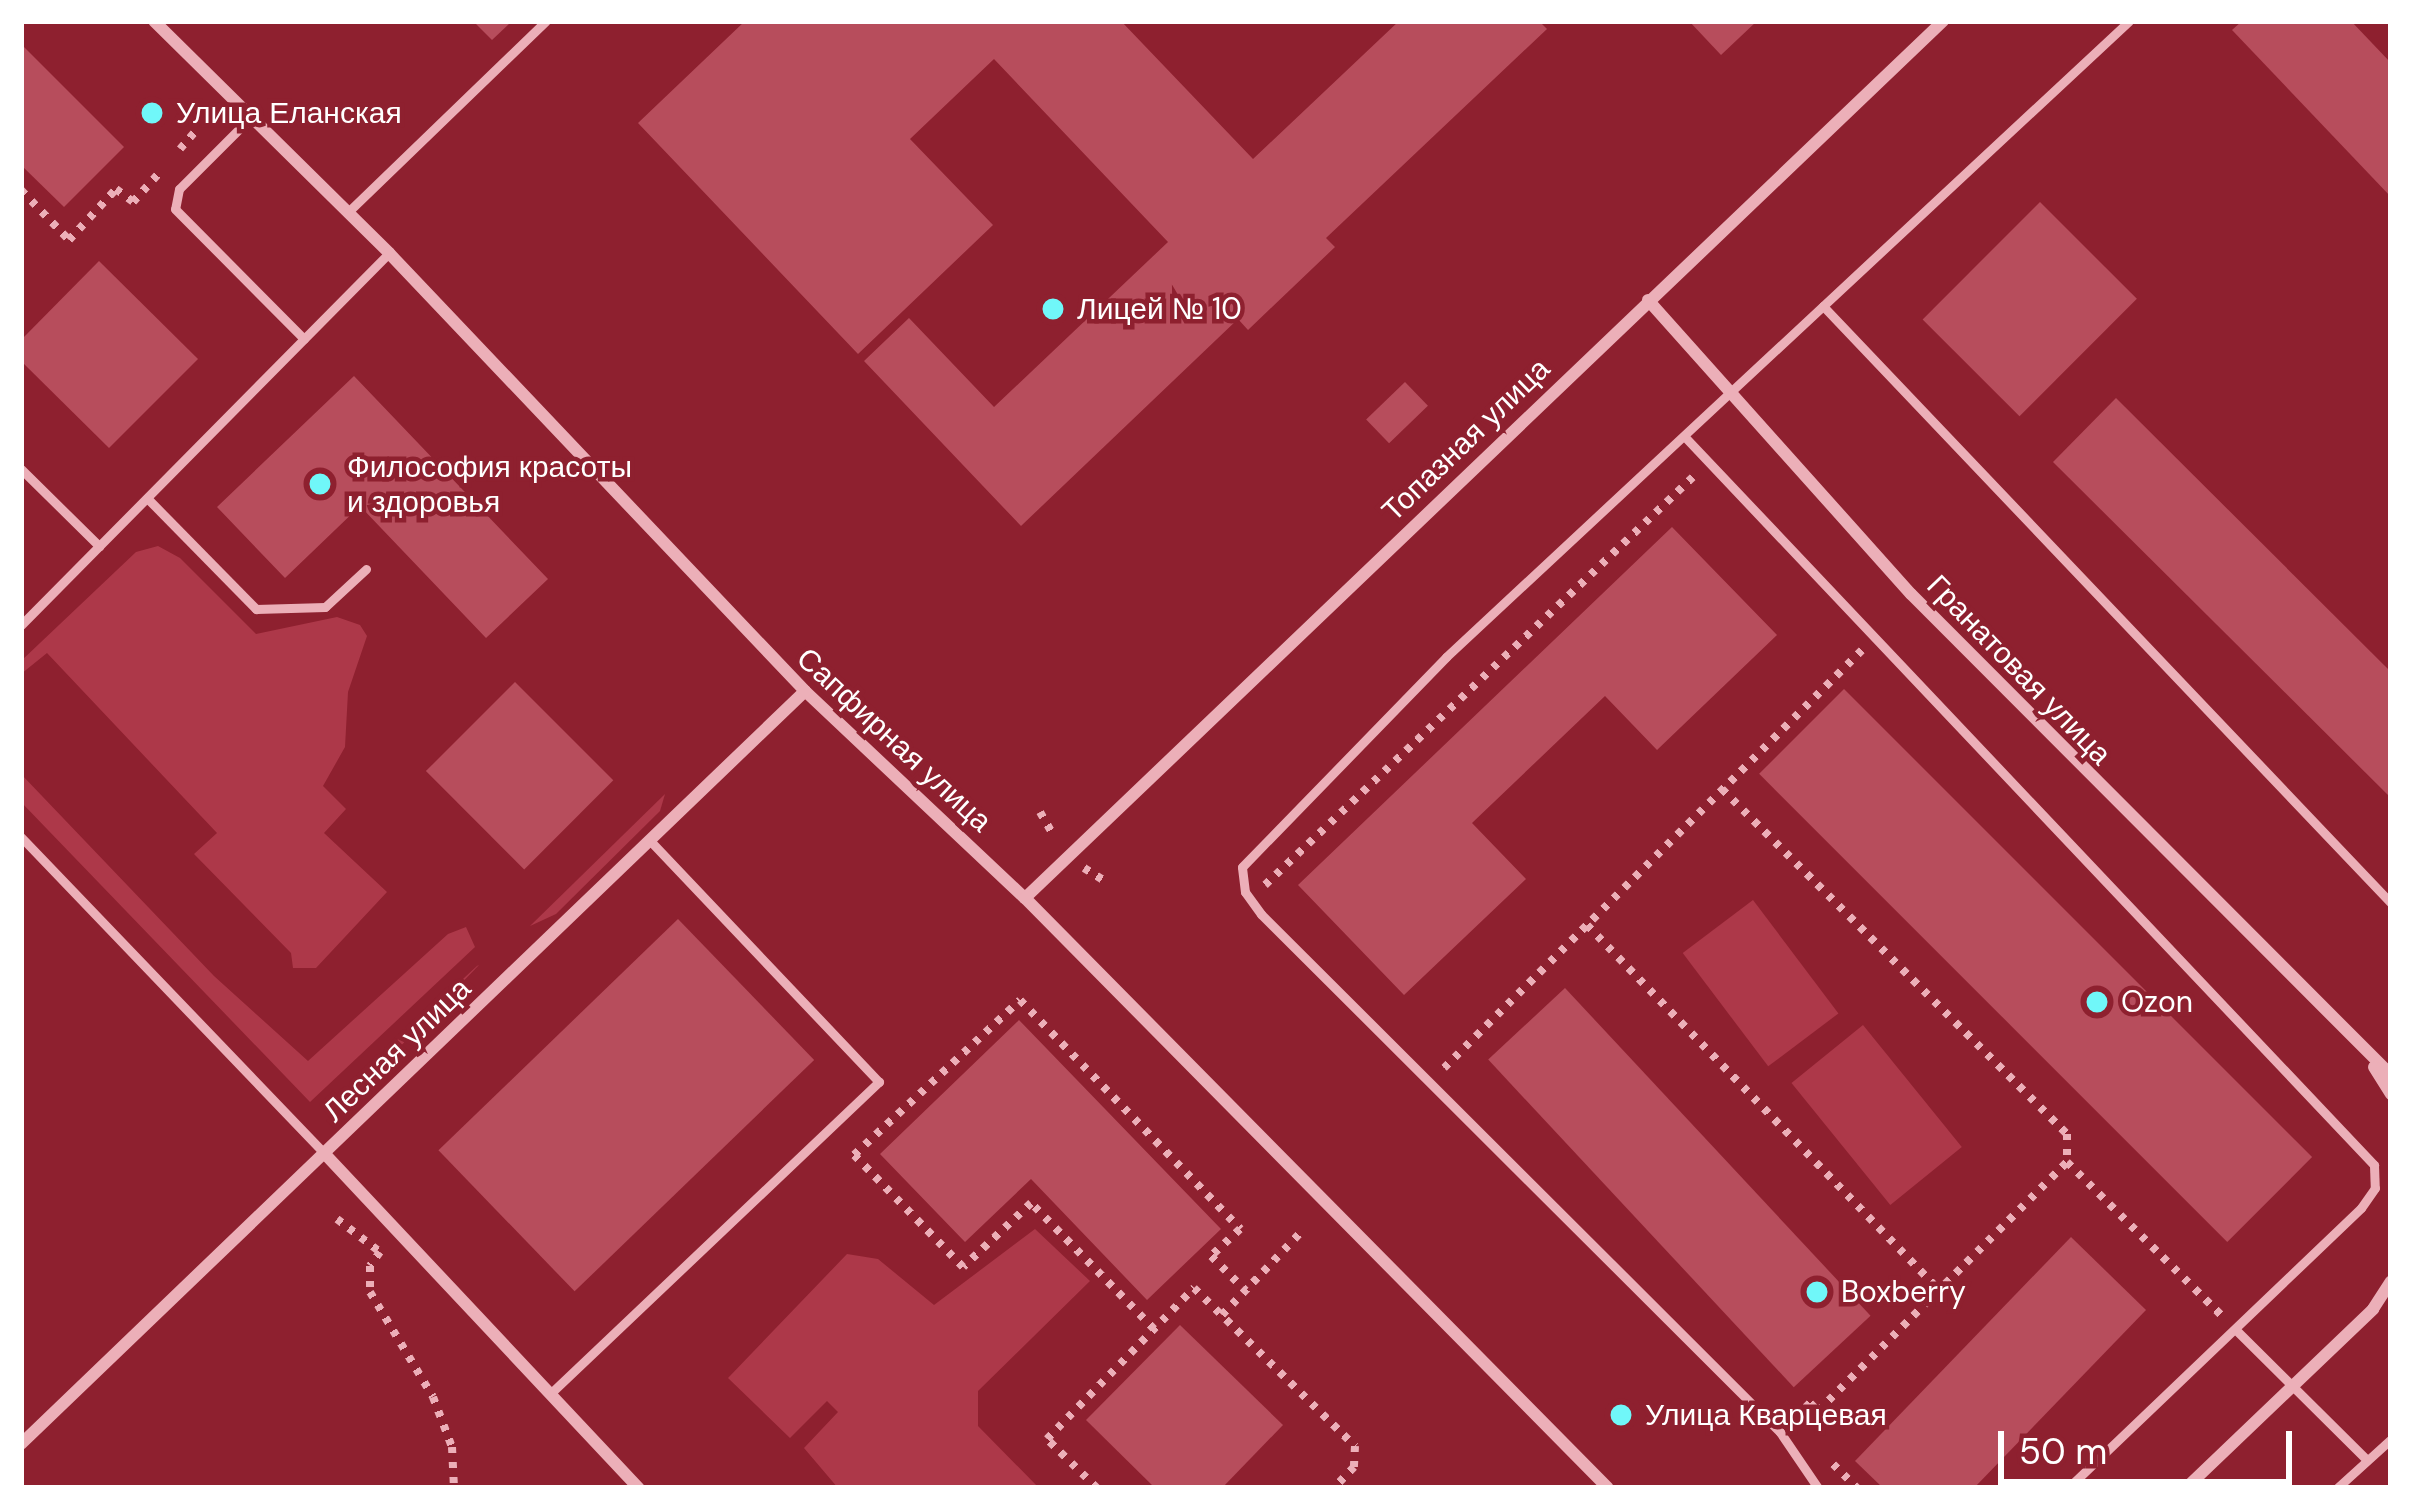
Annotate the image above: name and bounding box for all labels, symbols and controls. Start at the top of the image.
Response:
place label: Улица Еланская [176,95,402,131]
marker: Улица Еланская [139,100,165,126]
place label: Лицей № 10 [1077,291,1242,327]
marker: Лицей № 10 [1040,296,1066,322]
street label: Топазная улица [1375,351,1557,529]
place label: Философия красоты и здоровья [347,449,632,520]
marker: Философия красоты и здоровья [304,468,336,500]
street label: Гранатовая улица [1919,568,2119,772]
street label: Сапфирная улица [789,641,999,839]
street label: Лесная улица [316,971,478,1129]
place label: Ozon [2121,984,2193,1020]
marker: Ozon [2084,989,2110,1015]
place label: Boxberry [1841,1274,1966,1310]
marker: Boxberry [1804,1279,1830,1305]
place label: Улица Кварцевая [1645,1397,1887,1433]
marker: Улица Кварцевая [1608,1402,1634,1428]
scale bar [2004,1407,2298,1481]
text: 50 m [2019,1428,2107,1475]

